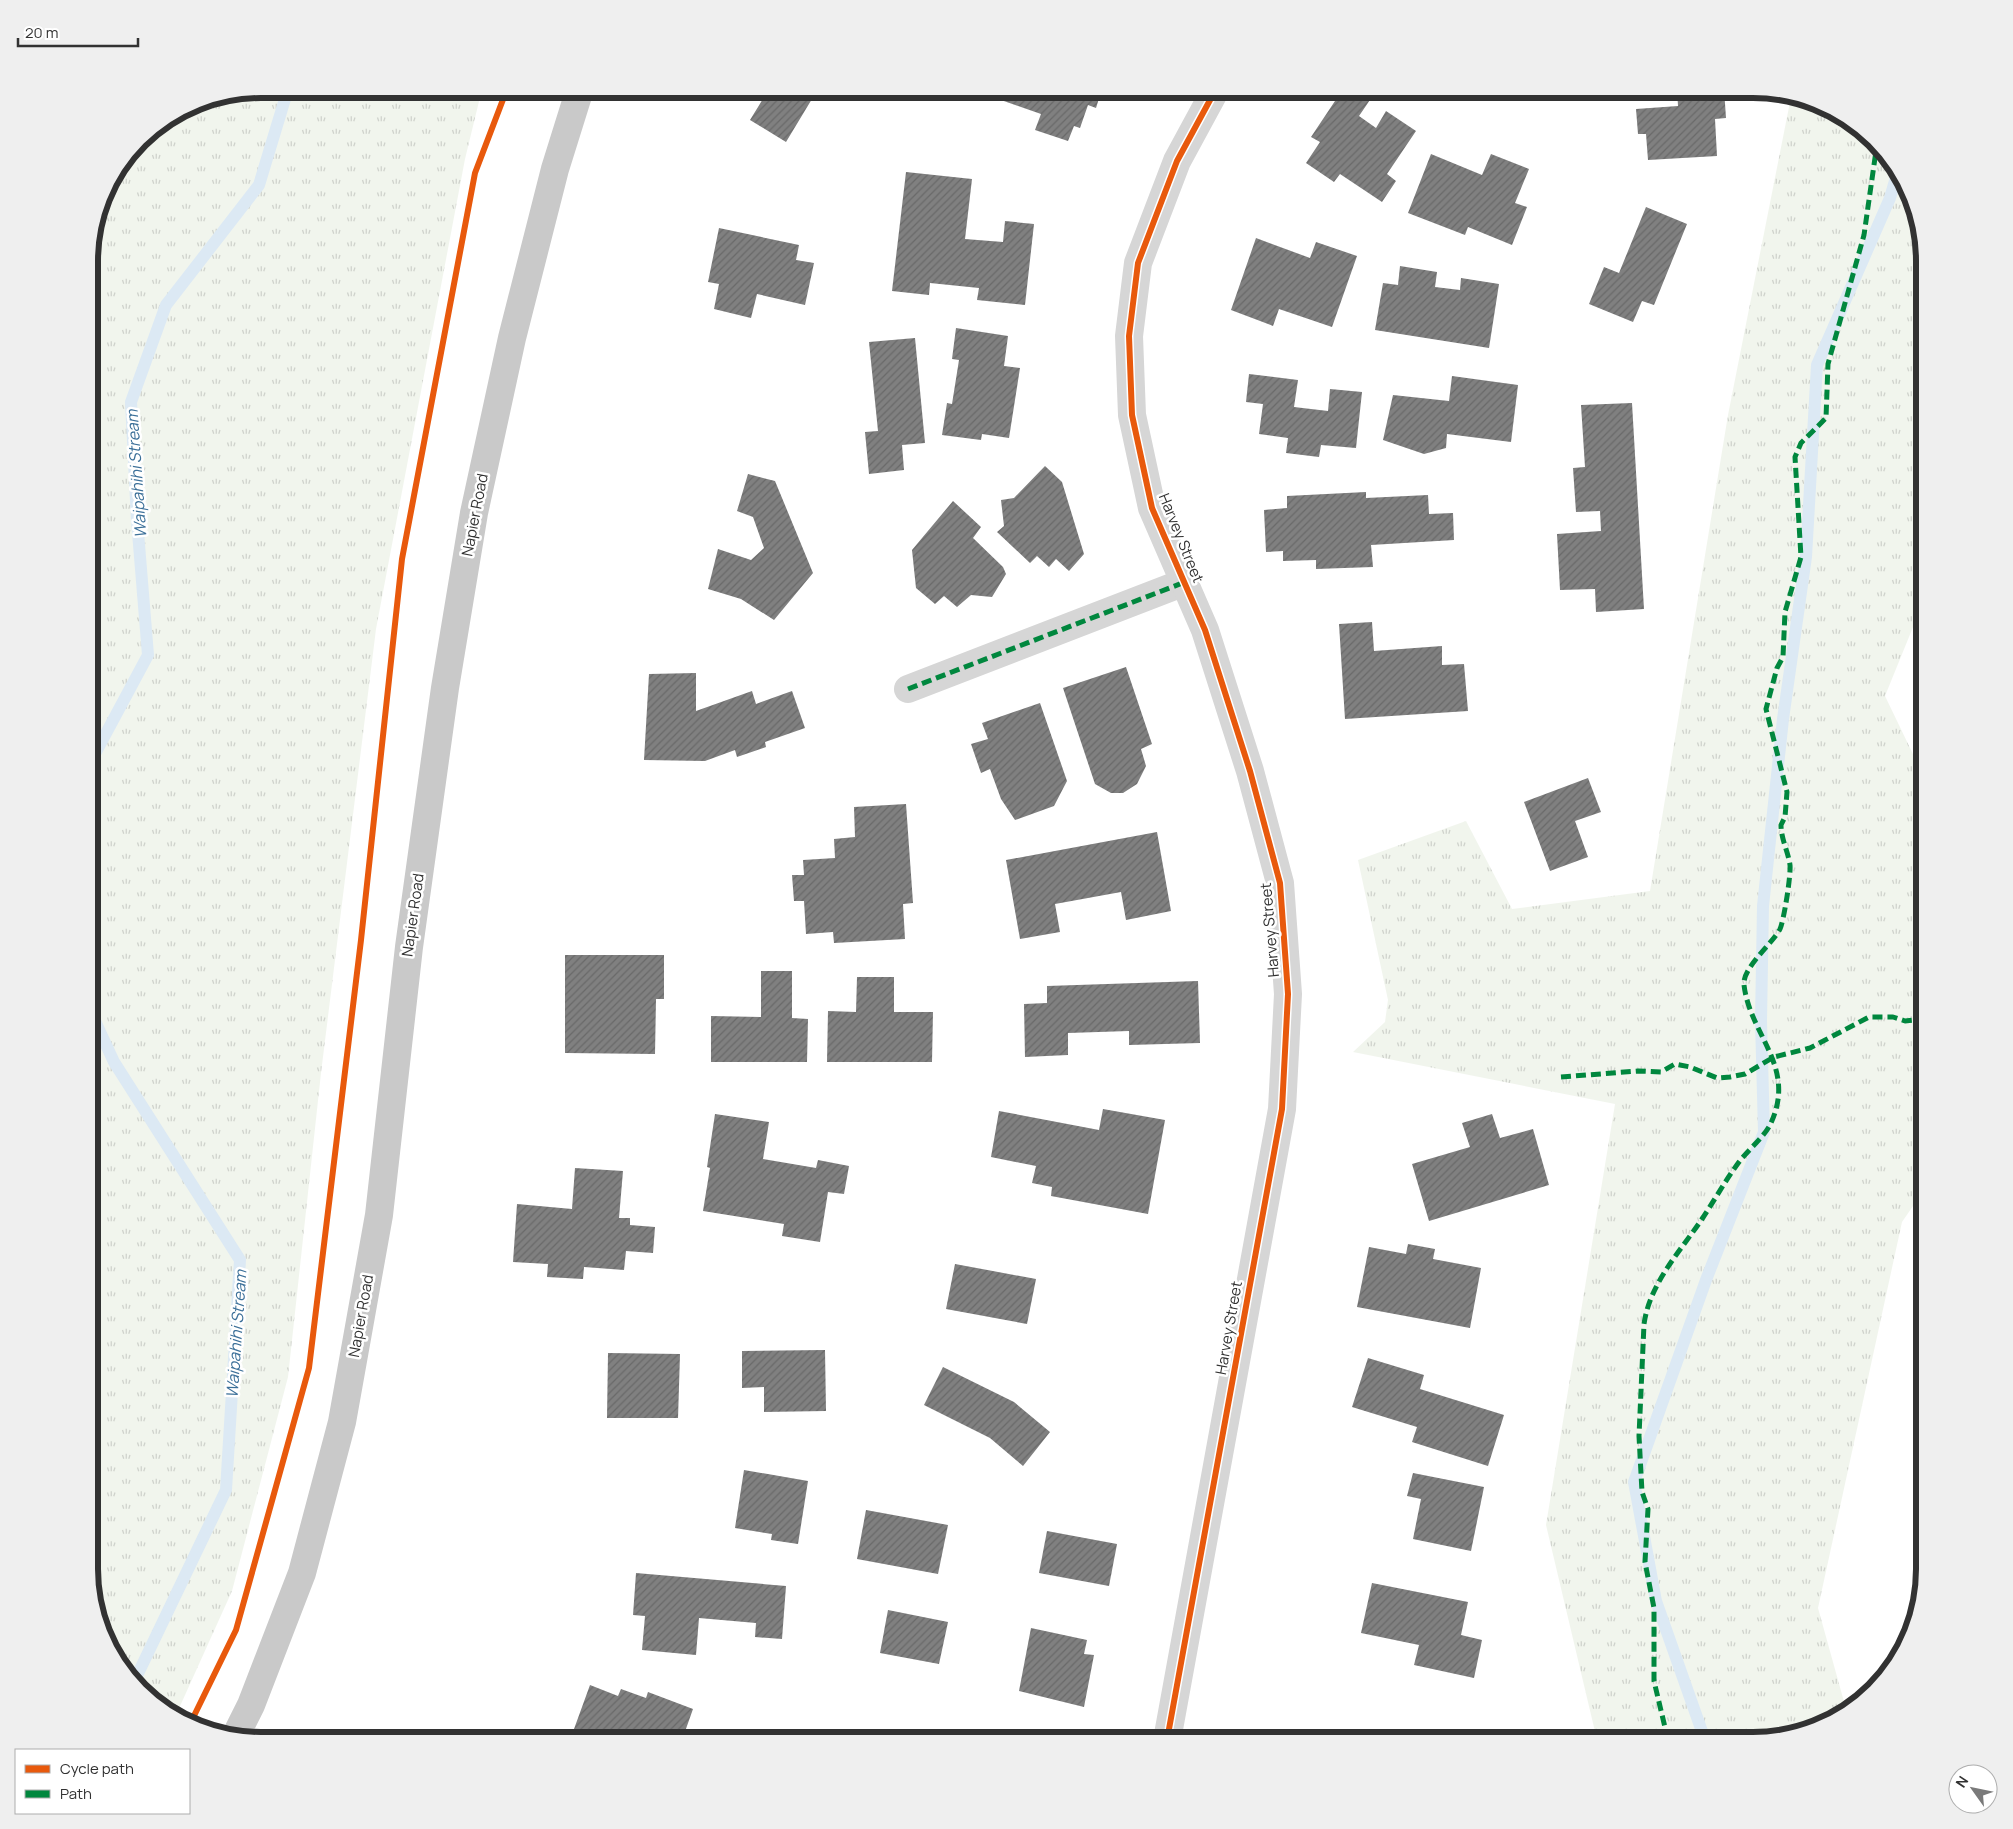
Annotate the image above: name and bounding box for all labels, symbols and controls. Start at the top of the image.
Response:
scale bar [18,15,138,47]
text: 20 m [25,22,58,43]
water label: Waipahihi Stream [120,408,151,539]
street label: Napier Road [456,472,493,558]
street label: Harvey Street [1154,490,1209,586]
street label: Napier Road [396,872,429,958]
street label: Harvey Street [1255,882,1284,978]
water label: Waipahihi Stream [221,1268,252,1399]
street label: Napier Road [343,1273,378,1359]
street label: Harvey Street [1210,1279,1247,1376]
legend [15,1749,190,1814]
text: Cycle path [60,1758,134,1779]
north arrow [1948,1764,1998,1814]
text: N [1951,1772,1972,1791]
text: Path [60,1783,92,1804]

